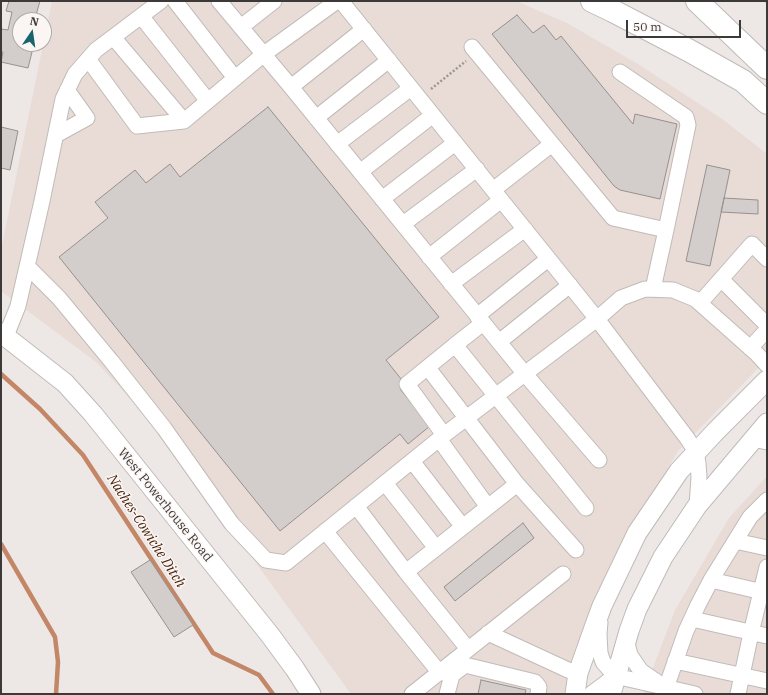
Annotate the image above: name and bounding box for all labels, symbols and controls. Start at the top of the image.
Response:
north arrow [12,12,52,52]
scale bar [628,12,743,38]
text: N [29,13,40,29]
text: 50 m [633,19,662,34]
street label: West Powerhouse Road [114,445,216,565]
water label: Naches-Cowiche Ditch [103,471,189,591]

